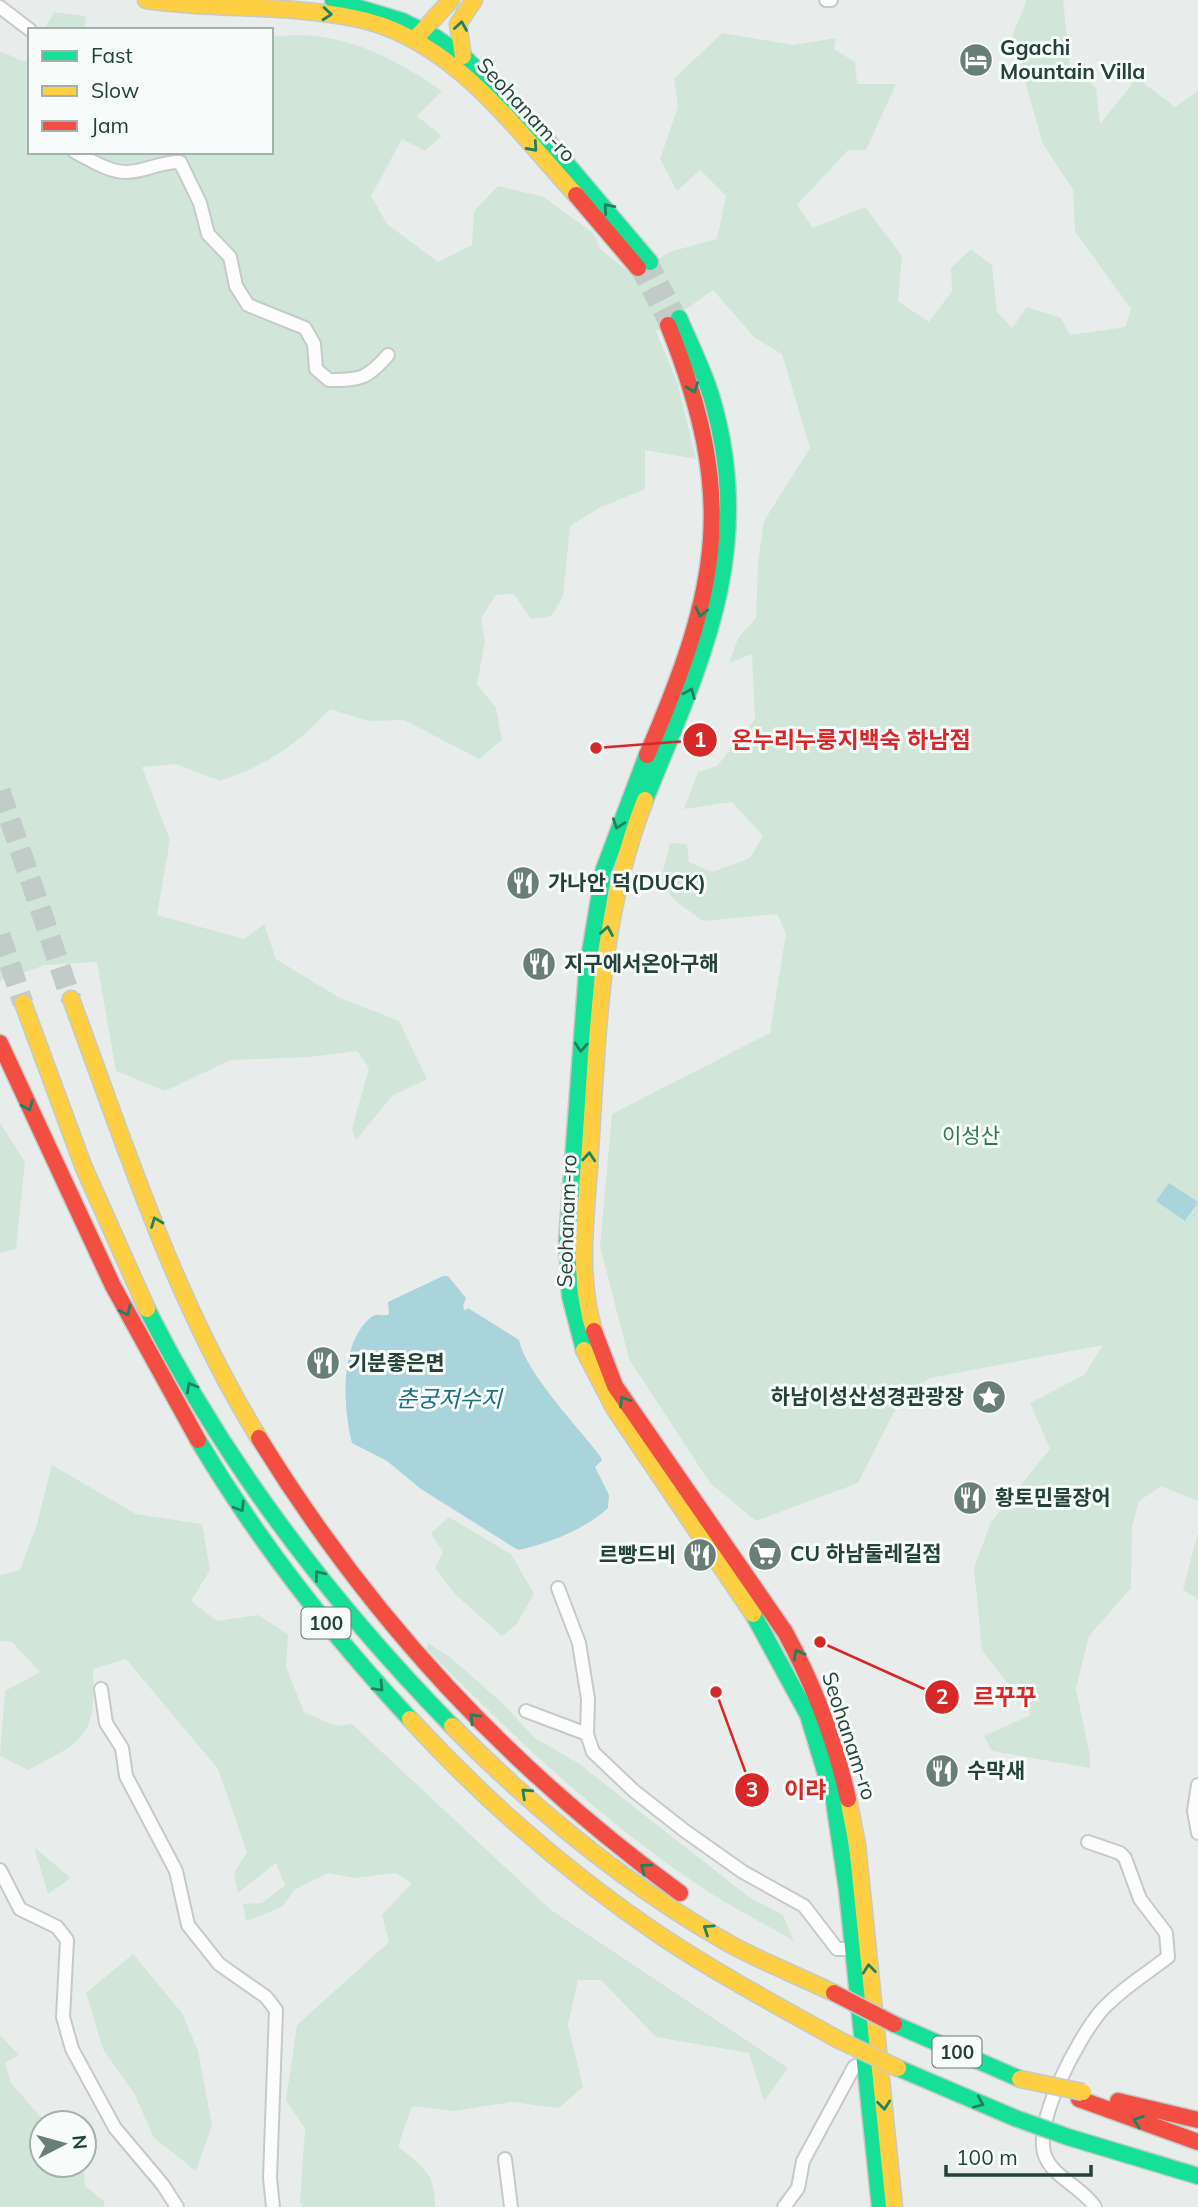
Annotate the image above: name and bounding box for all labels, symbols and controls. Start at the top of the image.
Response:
one-way arrow [322,6,333,21]
one-way arrow [453,20,468,32]
legend [28,28,273,154]
place label: Ggachi Mountain Villa [1000,34,1145,84]
hotel icon: Ggachi Mountain Villa [957,41,995,79]
text: Fast [91,42,133,68]
street label: Seohanam-ro [472,52,582,167]
text: Slow [91,77,139,103]
text: Jam [91,112,129,138]
one-way arrow [525,139,537,152]
one-way arrow [604,203,616,216]
one-way arrow [685,382,699,394]
one-way arrow [694,606,709,618]
one-way arrow [681,688,695,700]
callout: 온누리누룽지백숙 하남점 [682,718,984,762]
text: 온누리누룽지백숙 하남점 [731,725,971,754]
text: 1 [694,726,706,752]
one-way arrow [612,817,626,829]
restaurant icon: 가나안 덕(DUCK) [504,864,542,902]
place label: 가나안 덕(DUCK) [548,869,706,895]
one-way arrow [599,925,614,937]
restaurant icon: 지구에서온아구해 [520,945,558,983]
place label: 지구에서온아구해 [564,950,719,976]
one-way arrow [574,1042,589,1053]
one-way arrow [20,1099,34,1111]
park label: 이성산 [942,1122,1000,1148]
one-way arrow [582,1152,597,1163]
street label: Seohanam-ro [551,1154,581,1288]
one-way arrow [150,1216,164,1228]
one-way arrow [117,1304,131,1316]
restaurant icon: 기분좋은면 [304,1344,342,1382]
place label: 기분좋은면 [348,1349,445,1375]
place icon: 하남이성산성경관광장 [970,1378,1008,1416]
one-way arrow [186,1382,199,1395]
place label: 하남이성산성경관광장 [771,1383,964,1409]
water label: 춘궁저수지 [396,1384,504,1413]
one-way arrow [619,1396,632,1409]
restaurant icon: 황토민물장어 [951,1479,989,1517]
place label: 황토민물장어 [995,1484,1111,1510]
one-way arrow [232,1500,245,1513]
supermarket icon: CU 하남둘레길점 [746,1535,784,1573]
restaurant icon: 르빵드비 [681,1536,719,1574]
place label: CU 하남둘레길점 [790,1540,942,1566]
place label: 르빵드비 [599,1541,676,1567]
one-way arrow [315,1571,327,1584]
road number: 100 [302,1608,350,1638]
one-way arrow [792,1649,806,1661]
street label: Seohanam-ro [817,1668,883,1803]
callout: 르꾸꾸 [924,1675,1051,1719]
one-way arrow [371,1679,384,1692]
text: 르꾸꾸 [973,1682,1037,1711]
text: 2 [936,1683,948,1709]
one-way arrow [470,1714,483,1727]
restaurant icon: 수막새 [923,1752,961,1790]
place label: 수막새 [967,1757,1025,1783]
callout: 이랴 [735,1768,840,1812]
text: 이랴 [784,1775,826,1804]
text: 3 [746,1776,758,1802]
one-way arrow [521,1789,534,1801]
one-way arrow [641,1864,653,1876]
one-way arrow [703,1925,716,1937]
one-way arrow [862,1963,877,1975]
road number: 100 [932,2036,982,2068]
one-way arrow [972,2095,984,2109]
one-way arrow [876,2099,891,2111]
north arrow [28,2109,98,2179]
one-way arrow [1133,2115,1145,2129]
text: N [67,2134,93,2151]
scale bar [946,2134,1091,2178]
text: 100 m [956,2144,1018,2170]

